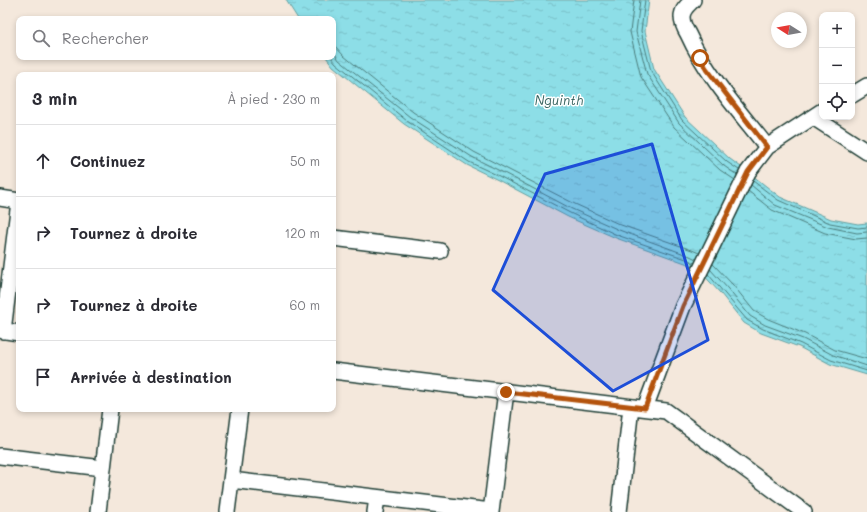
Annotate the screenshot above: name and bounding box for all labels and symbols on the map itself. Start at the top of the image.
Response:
north arrow [771,12,807,48]
route start [691,49,709,67]
water label: Nguinth [535,91,583,108]
route end [497,383,515,401]

